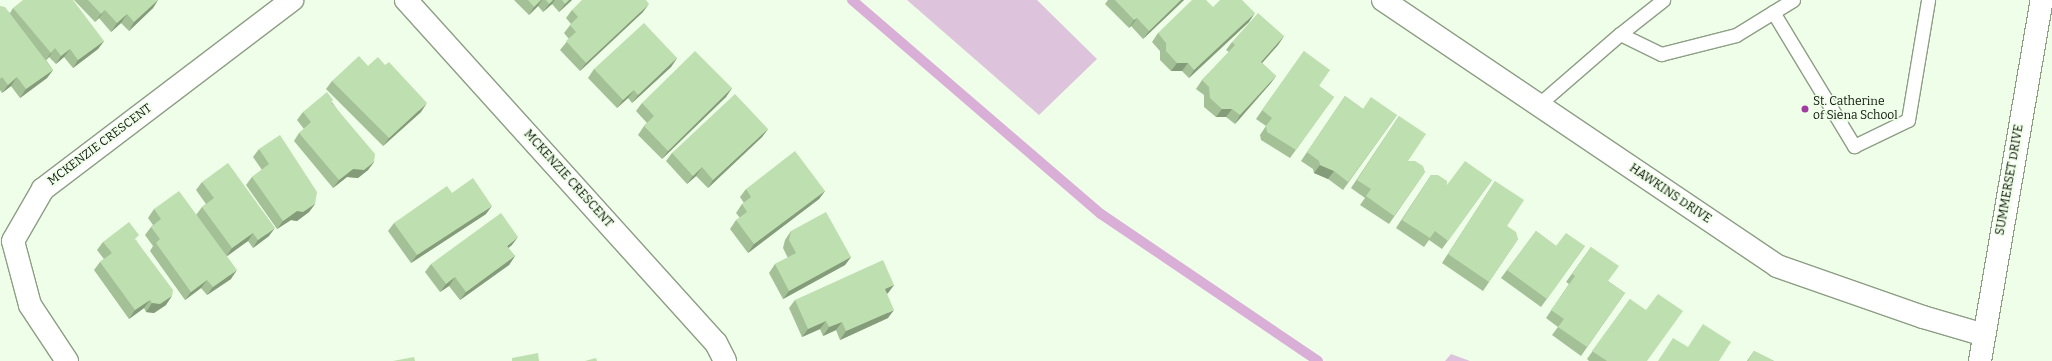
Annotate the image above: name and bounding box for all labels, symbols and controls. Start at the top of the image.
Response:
place label: St. Catherine of Siena School [1813,95,1898,123]
street label: MCKENZIE CRESCENT [45,101,155,189]
marker: St. Catherine of Siena School [1800,104,1810,114]
street label: SUMMERSET DRIVE [1993,124,2027,236]
street label: MCKENZIE CRESCENT [520,127,616,231]
street label: HAWKINS DRIVE [1626,161,1714,227]

